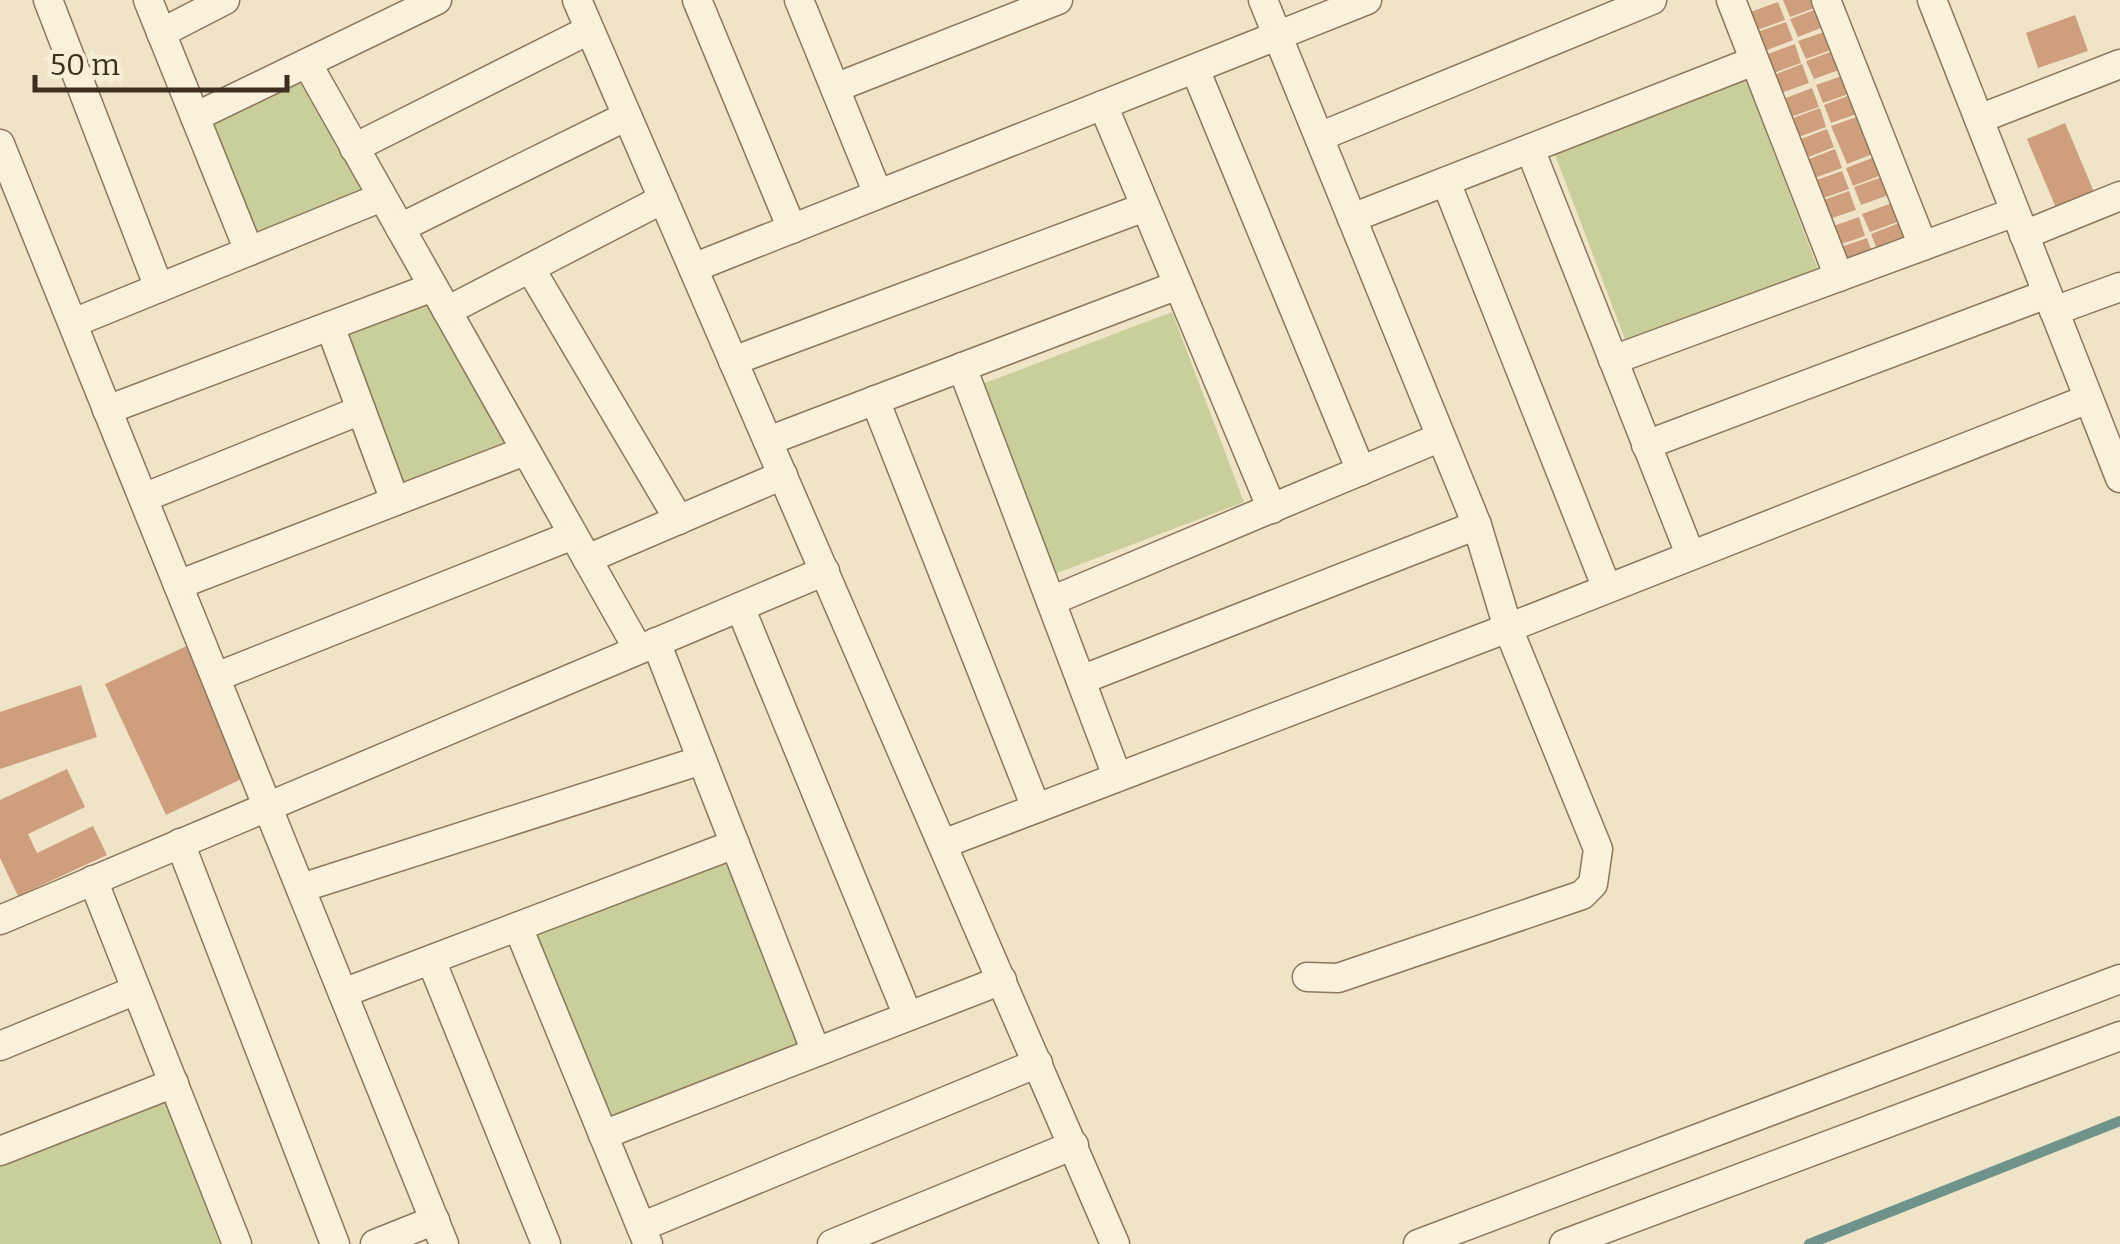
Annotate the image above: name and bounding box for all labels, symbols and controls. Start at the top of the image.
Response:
scale bar [35,30,288,92]
text: 50 m [50,47,120,83]

